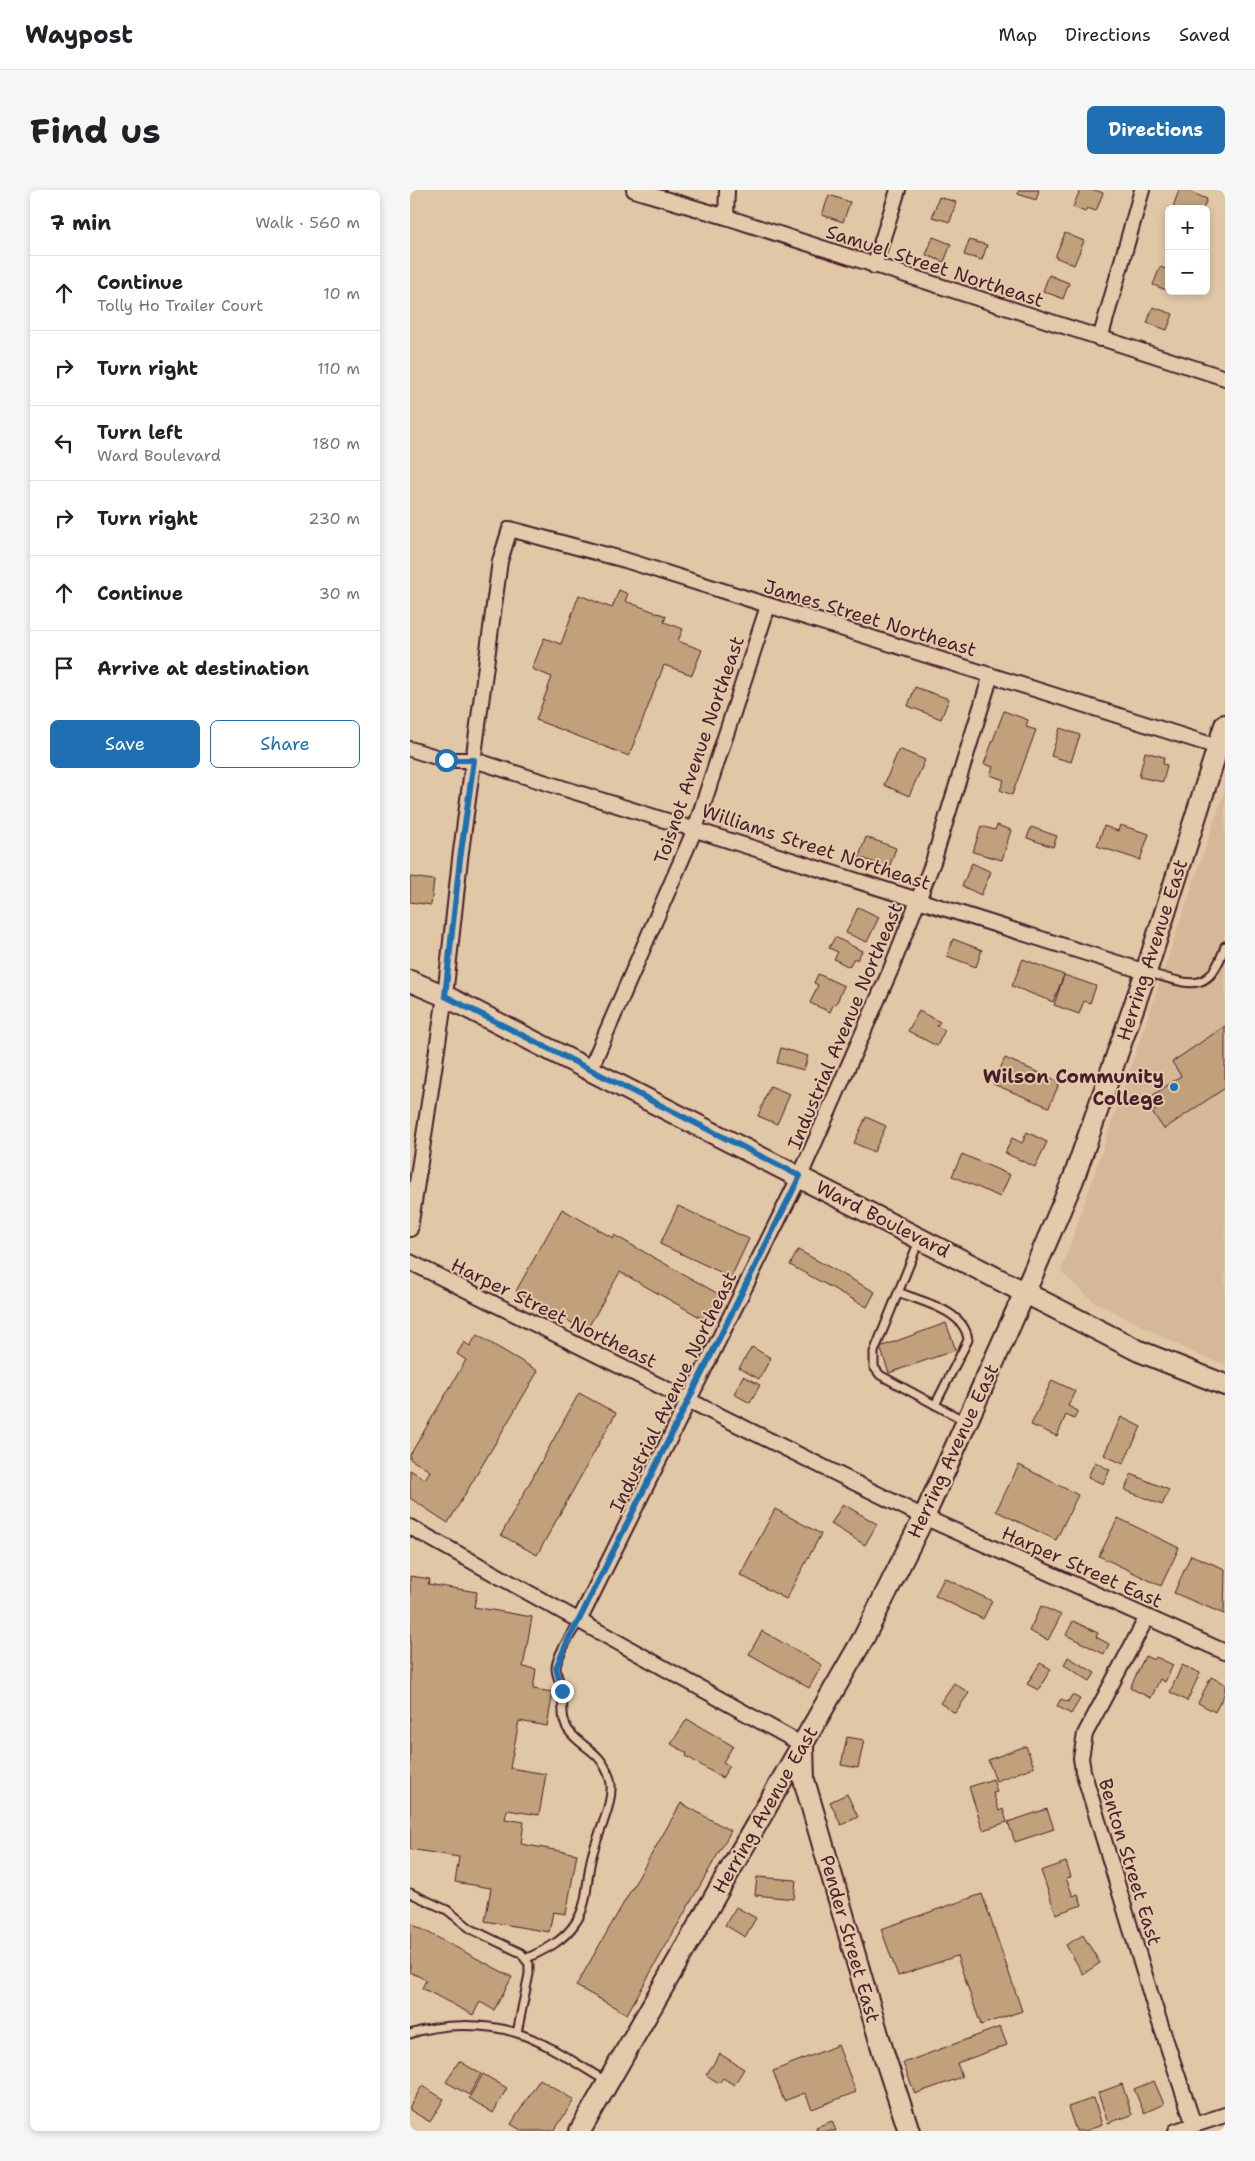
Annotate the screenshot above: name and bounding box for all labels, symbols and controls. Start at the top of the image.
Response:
text: Waypost [25,19,133,51]
text: Map [999,23,1037,47]
text: Directions [1065,23,1151,47]
text: Saved [1179,23,1230,47]
button: Directions [1087,106,1225,154]
text: Find us [30,107,161,154]
map controls [1165,205,1210,295]
button: + [1165,205,1210,250]
text: 7 min [50,209,111,237]
text: Walk · 560 m [255,212,360,233]
street label: Samuel Street Northeast [823,219,1047,313]
button: − [1165,250,1210,295]
text: Continue [97,270,183,295]
icon: ahead [50,279,78,307]
text: 10 m [323,283,360,304]
text: Tolly Ho Trailer Court [97,295,263,316]
icon: right [50,354,78,382]
text: Turn right [97,356,198,381]
text: 110 m [317,358,360,379]
text: Turn left [97,420,183,445]
icon: left [50,429,78,457]
text: 180 m [312,433,360,454]
text: Ward Boulevard [97,445,221,466]
icon: right [50,504,78,532]
text: Turn right [97,506,198,531]
text: 230 m [308,508,360,529]
street label: James Street Northeast [761,574,979,662]
icon: ahead [50,579,78,607]
text: Continue [97,581,183,606]
text: 30 m [319,583,360,604]
street label: Toisnot Avenue Northeast [648,633,750,867]
icon: arrive [50,654,78,682]
text: Arrive at destination [97,656,309,681]
button: Save [50,720,200,768]
button: Share [210,720,360,768]
route start [435,749,458,772]
street label: Williams Street Northeast [698,798,934,896]
street label: Herring Avenue East [1111,856,1193,1044]
street label: Industrial Avenue Northeast [782,899,908,1153]
place label: Wilson Community College [983,1064,1164,1111]
marker: Wilson Community College [1168,1081,1180,1093]
street label: Ward Boulevard [812,1174,954,1264]
street label: Harper Street Northeast [447,1252,661,1374]
street label: Industrial Avenue Northeast [604,1267,742,1517]
street label: Herring Avenue East [902,1360,1004,1542]
street label: Harper Street East [998,1520,1166,1614]
route end [551,1680,574,1703]
street label: Herring Avenue East [707,1722,823,1898]
street label: Benton Street East [1093,1775,1167,1949]
street label: Pender Street East [814,1852,886,2026]

